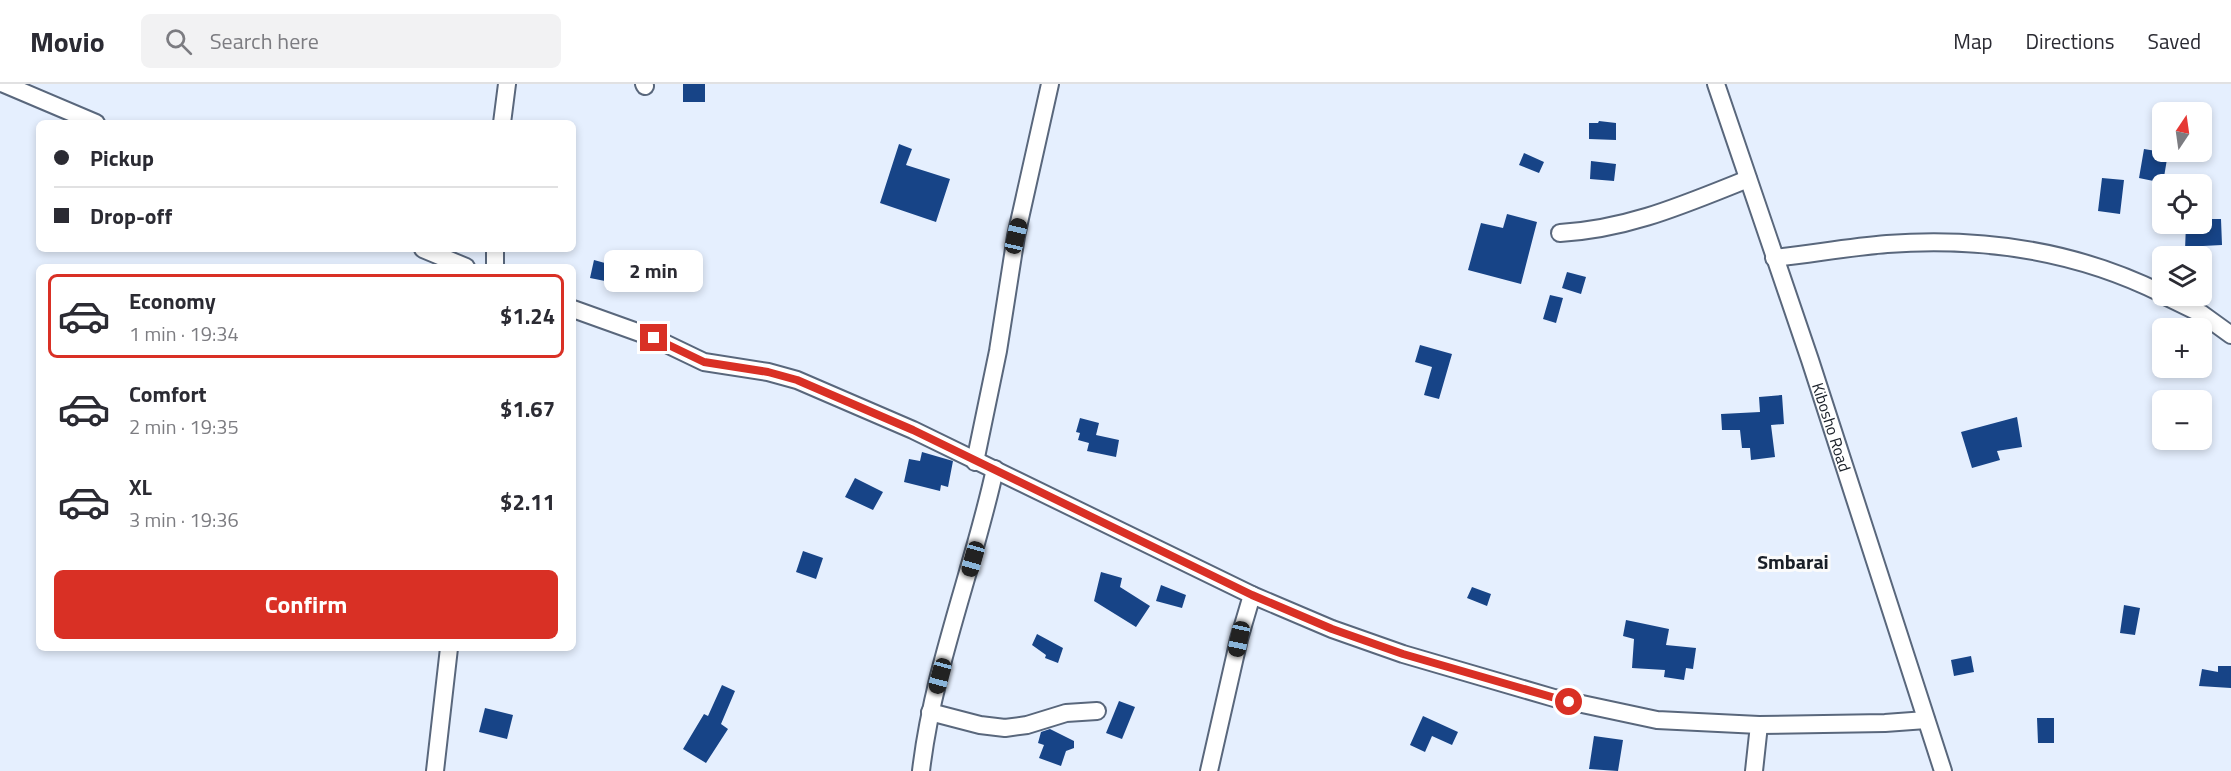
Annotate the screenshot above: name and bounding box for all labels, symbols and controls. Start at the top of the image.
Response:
search box [141,14,561,68]
text: Movio [30,20,105,63]
text: Search here [210,24,319,58]
icon: search [162,25,195,58]
text: Map [1953,25,1993,57]
text: Directions [2026,25,2115,57]
text: Saved [2148,25,2201,57]
north arrow [2152,102,2212,162]
map controls [2152,102,2212,450]
text: Pickup [90,141,154,175]
button: locate [2152,174,2212,234]
text: Drop-off [90,199,172,233]
car [1003,216,1029,256]
button: layers [2152,246,2212,306]
callout: 2 min [604,251,704,293]
text: 2 min [629,255,678,286]
text: Economy [129,284,216,318]
icon: car [57,289,111,343]
text: $1.24 [500,299,555,333]
text: 1 min · 19:34 [129,318,239,349]
button: + [2152,318,2212,378]
route end [640,324,667,351]
text: Comfort [129,377,207,411]
street label: Kibosho Road [1806,379,1857,475]
icon: car [57,382,111,436]
button: − [2152,390,2212,450]
text: $1.67 [500,392,555,426]
text: 2 min · 19:35 [129,411,239,442]
text: XL [129,470,152,504]
icon: car [57,475,111,529]
text: $2.11 [500,485,555,519]
text: 3 min · 19:36 [129,504,239,535]
car [959,539,987,579]
district label: Smbarai [1757,546,1829,577]
button: Confirm [54,570,558,639]
car [1226,620,1252,658]
car [927,656,953,696]
route start [1555,688,1582,715]

